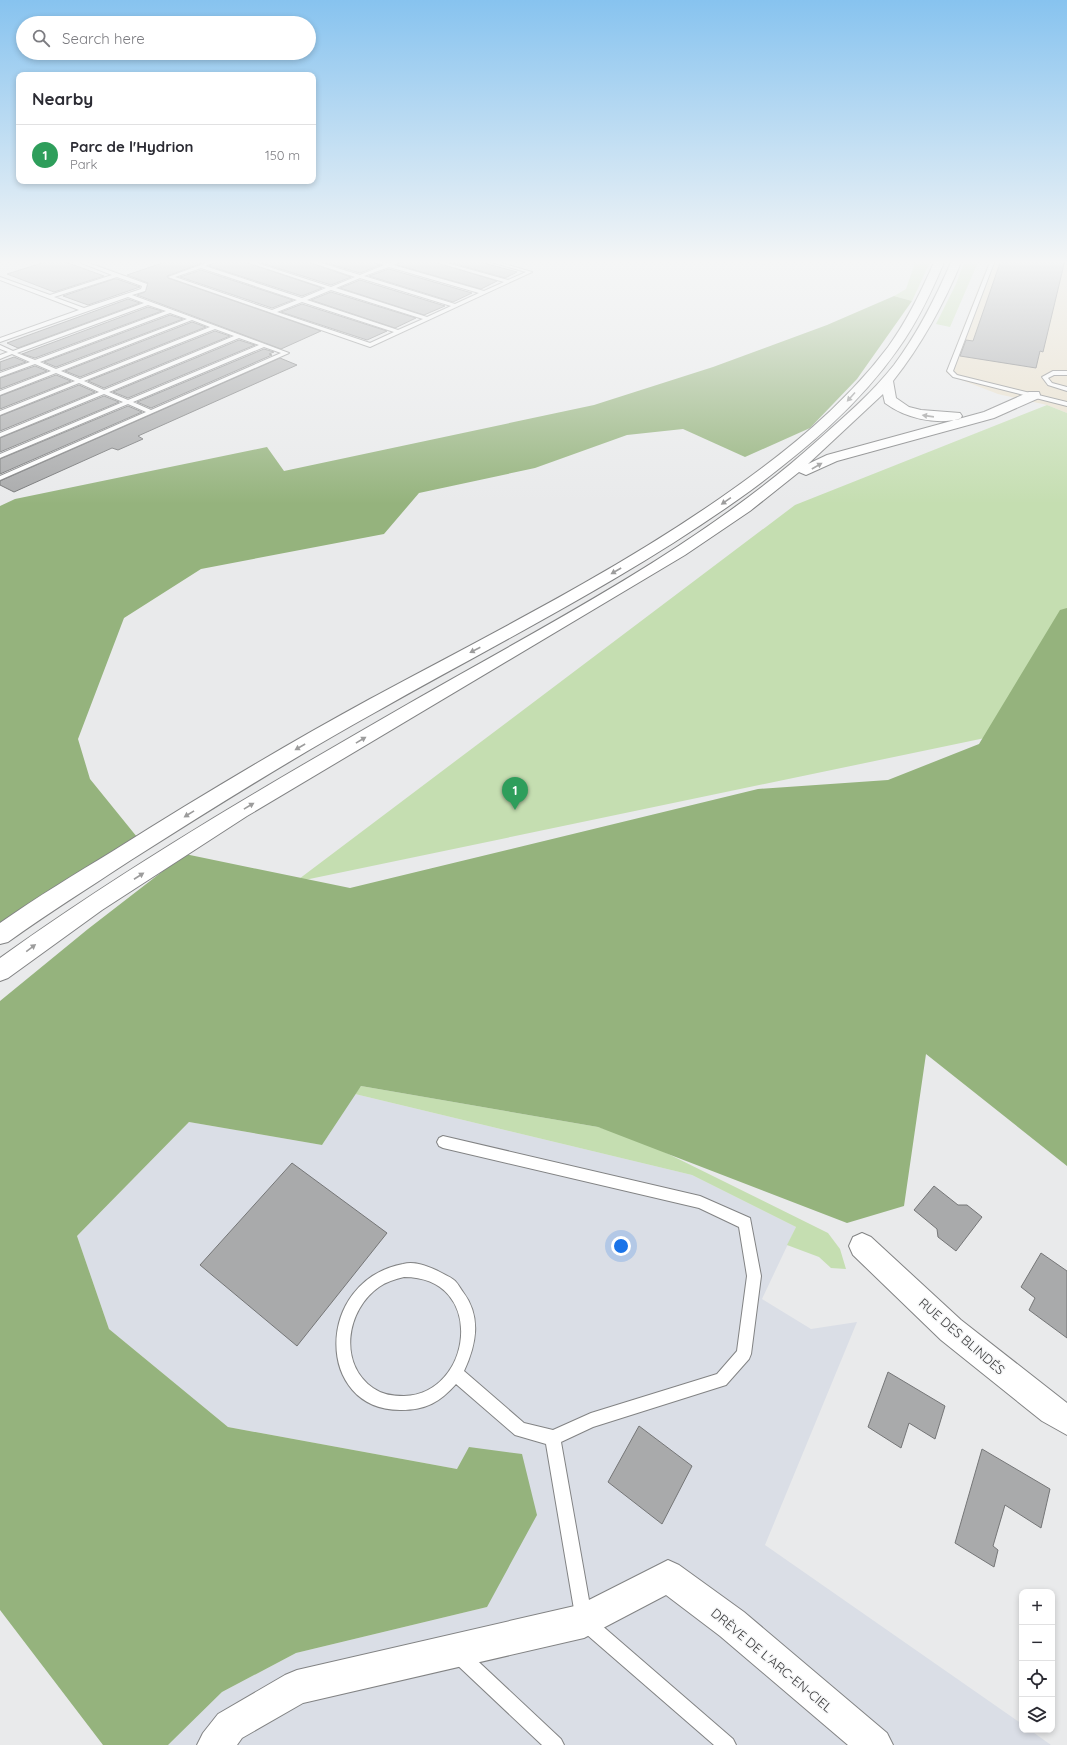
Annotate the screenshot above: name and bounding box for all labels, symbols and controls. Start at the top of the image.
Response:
search box [16,16,316,60]
icon: search [30,27,52,49]
text: Search here [62,29,145,48]
text: Nearby [32,88,93,109]
text: Parc de l'Hydrion [70,137,194,156]
text: 1 [42,147,48,163]
text: 150 m [265,147,300,163]
text: Park [70,156,98,172]
one-way arrow [846,392,855,402]
one-way arrow [922,413,934,419]
one-way arrow [811,463,823,470]
one-way arrow [720,497,731,505]
one-way arrow [610,568,622,575]
one-way arrow [469,647,481,653]
one-way arrow [355,736,367,743]
one-way arrow [294,743,306,750]
pin: 1 [502,777,528,810]
one-way arrow [244,802,254,810]
one-way arrow [183,810,195,817]
one-way arrow [133,872,145,879]
one-way arrow [26,944,37,952]
your location [611,1236,631,1256]
street label: RUE DES BLINDÉS [916,1294,1008,1378]
map controls [1019,1589,1055,1733]
button: + [1019,1589,1055,1625]
street label: DRÈVE DE L'ARC-EN-CIEL [708,1605,836,1715]
button: − [1019,1625,1055,1661]
button: locate [1019,1661,1055,1697]
button: layers [1019,1697,1055,1733]

